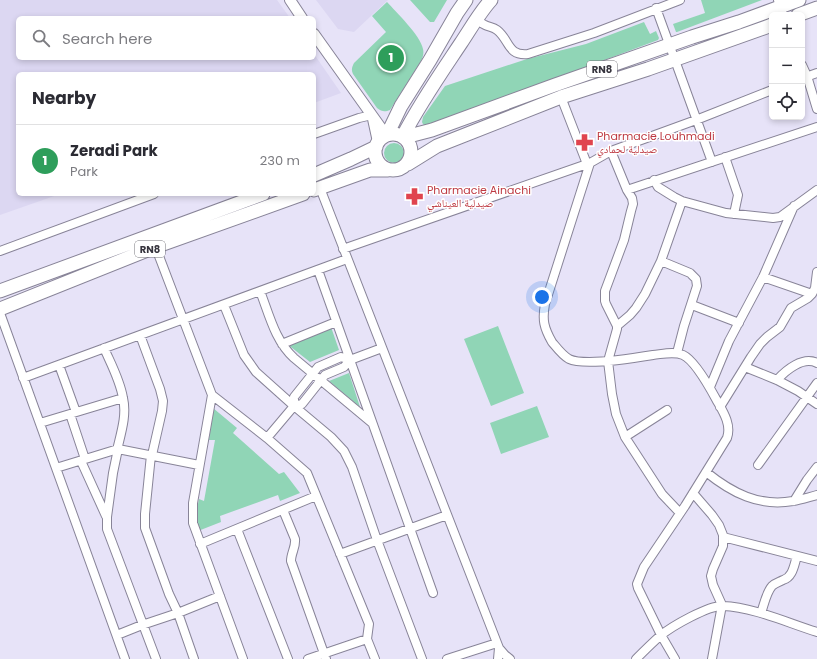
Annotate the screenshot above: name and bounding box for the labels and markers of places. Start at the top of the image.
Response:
pin: 1 [378,43,404,73]
place label: Pharmacie Louhmadi صيدلية لحمادي [597,128,715,158]
pharmacy icon: Pharmacie Louhmadi صيدلية لحمادي [574,132,594,152]
place label: Pharmacie Ainachi صيدلية العيناشي [427,182,531,212]
pharmacy icon: Pharmacie Ainachi صيدلية العيناشي [404,186,424,206]

